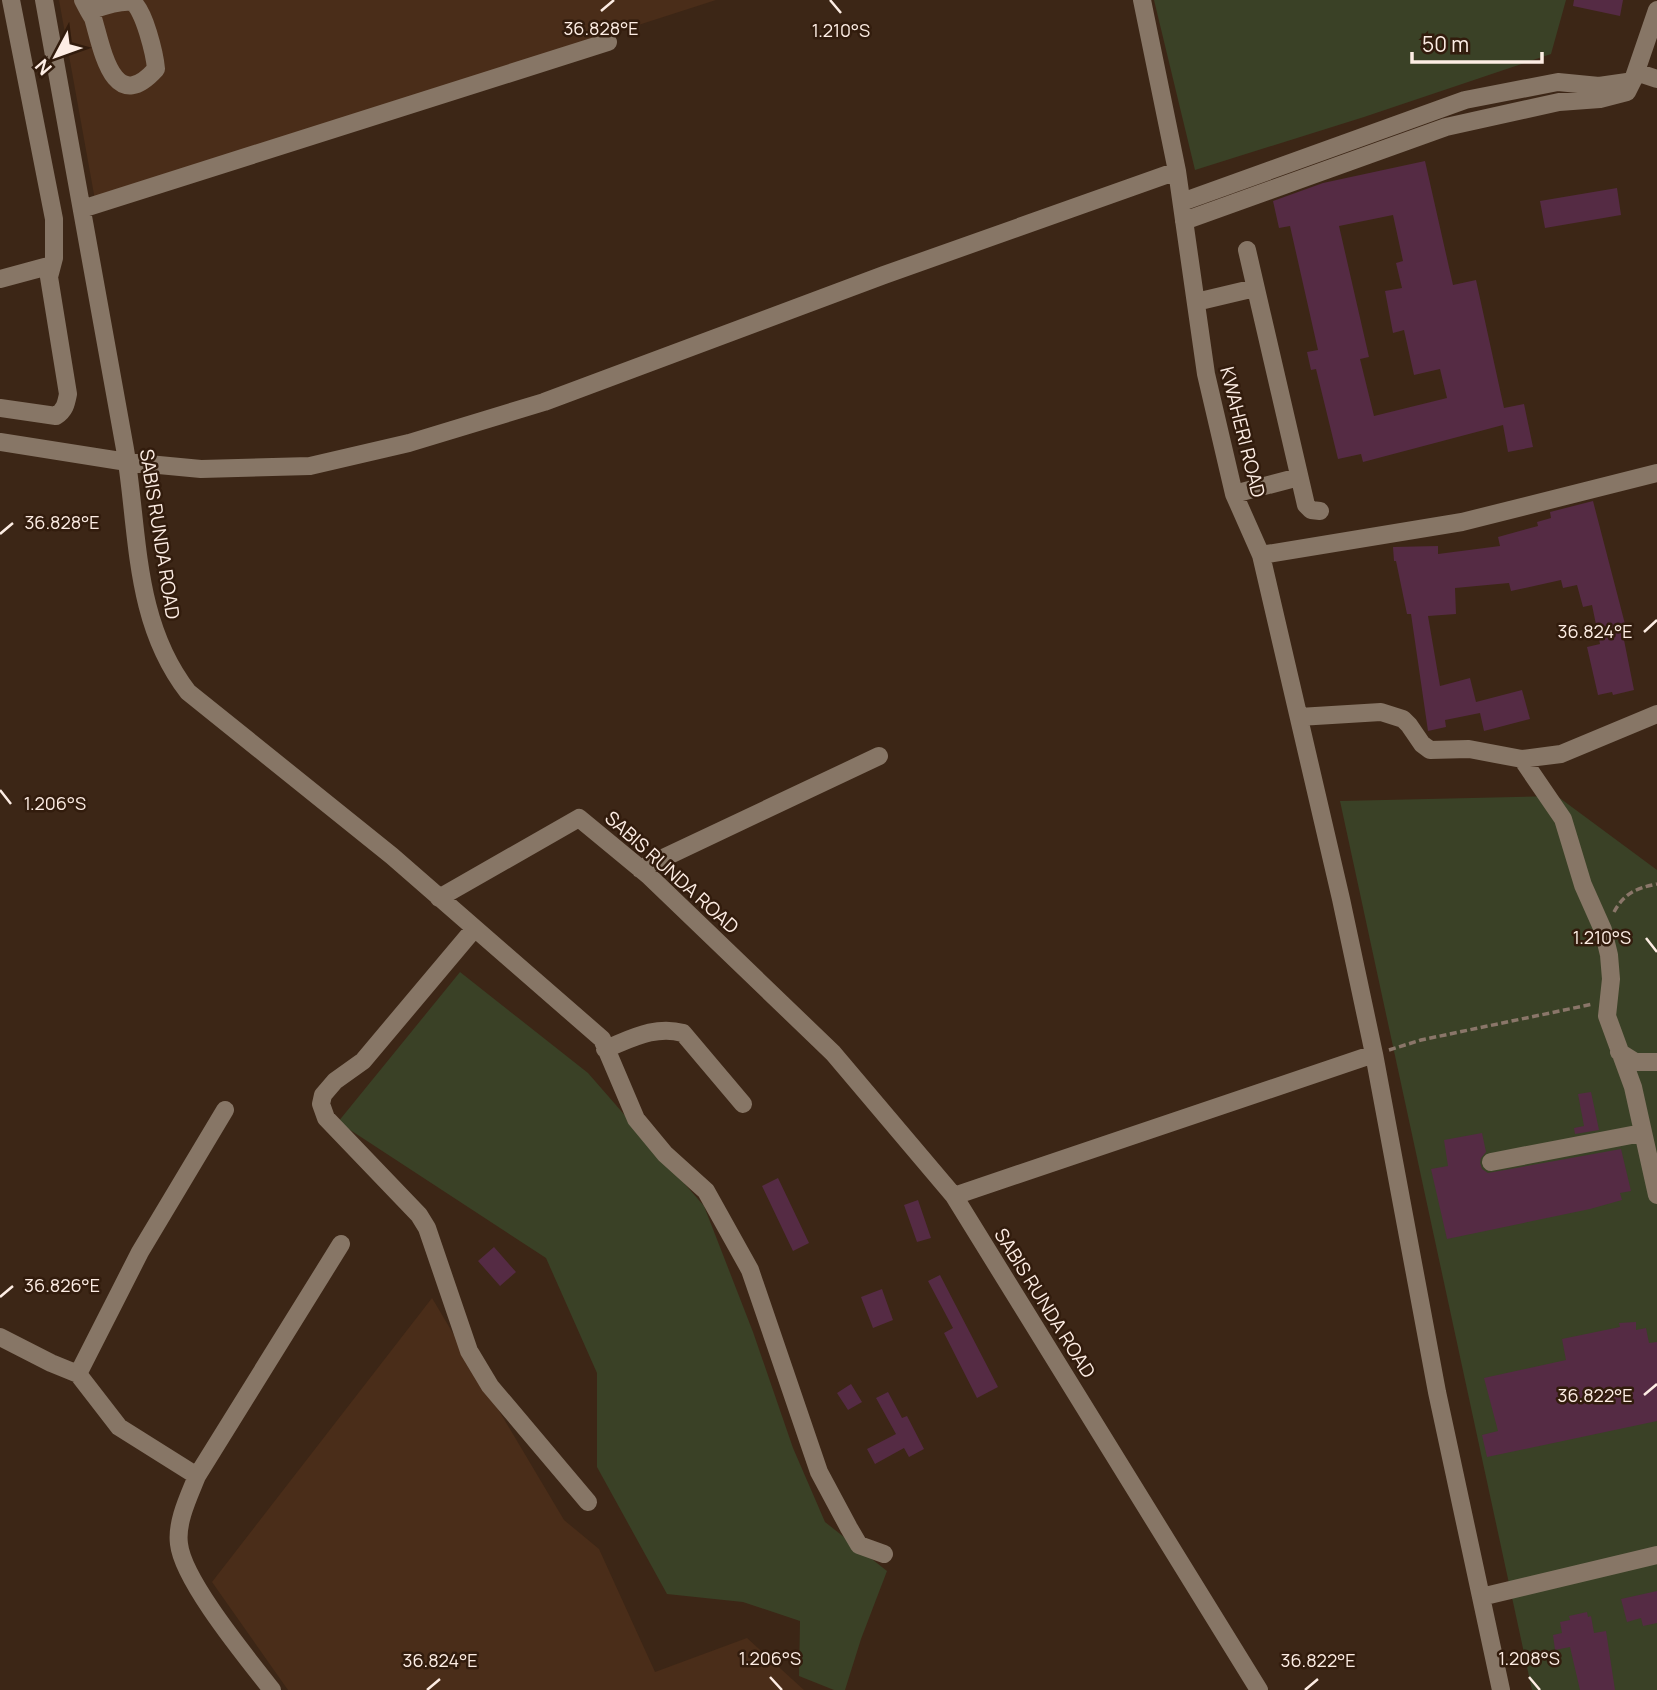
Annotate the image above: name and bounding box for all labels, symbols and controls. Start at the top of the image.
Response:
text: 36.828°E [563,16,639,40]
text: 1.210°S [812,18,870,42]
north arrow [21,21,91,91]
scale bar [1412,21,1542,65]
text: 50 m [1422,30,1469,58]
text: N [29,53,57,81]
street label: KWAHERI ROAD [1214,364,1272,500]
street label: SABIS RUNDA ROAD [134,447,186,621]
text: 36.828°E [24,510,100,534]
text: 36.824°E [1557,619,1633,643]
text: 1.206°S [24,791,86,815]
street label: SABIS RUNDA ROAD [599,805,745,939]
text: 1.210°S [1573,925,1631,949]
street label: SABIS RUNDA ROAD [988,1223,1102,1383]
text: 36.826°E [24,1273,100,1297]
text: 36.822°E [1557,1383,1633,1407]
text: 1.206°S [739,1646,801,1670]
text: 1.208°S [1498,1646,1560,1670]
text: 36.824°E [402,1648,478,1672]
text: 36.822°E [1280,1648,1356,1672]

